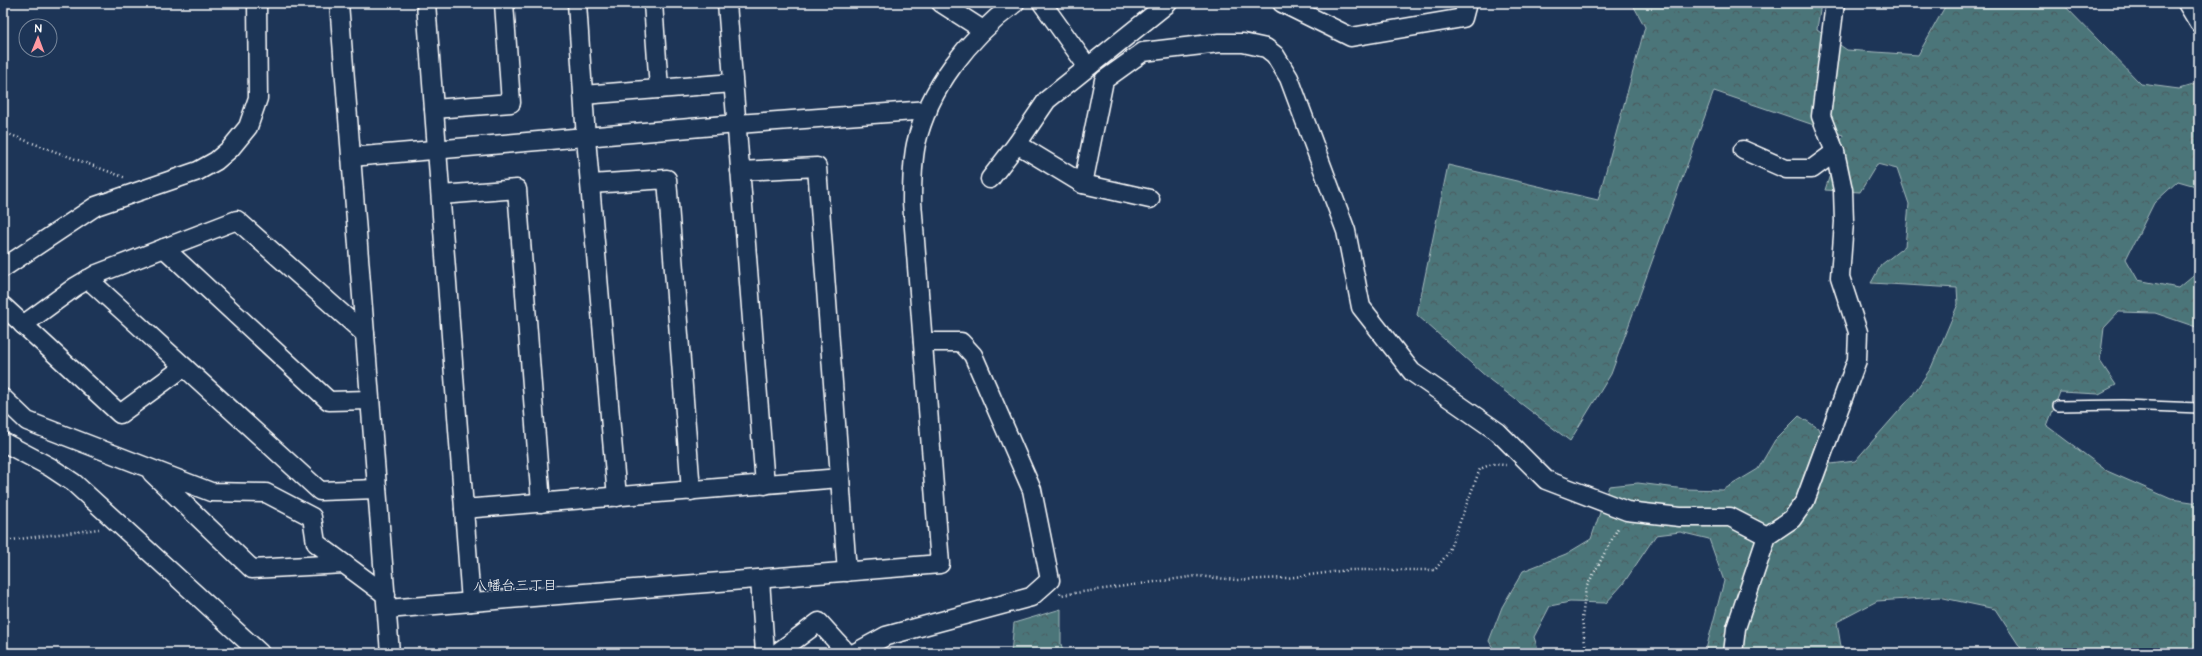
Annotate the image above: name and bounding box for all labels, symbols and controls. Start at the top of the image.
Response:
north arrow [18,18,58,58]
text: N [35,21,42,36]
district label: 八幡台三丁目 [473,576,557,596]

